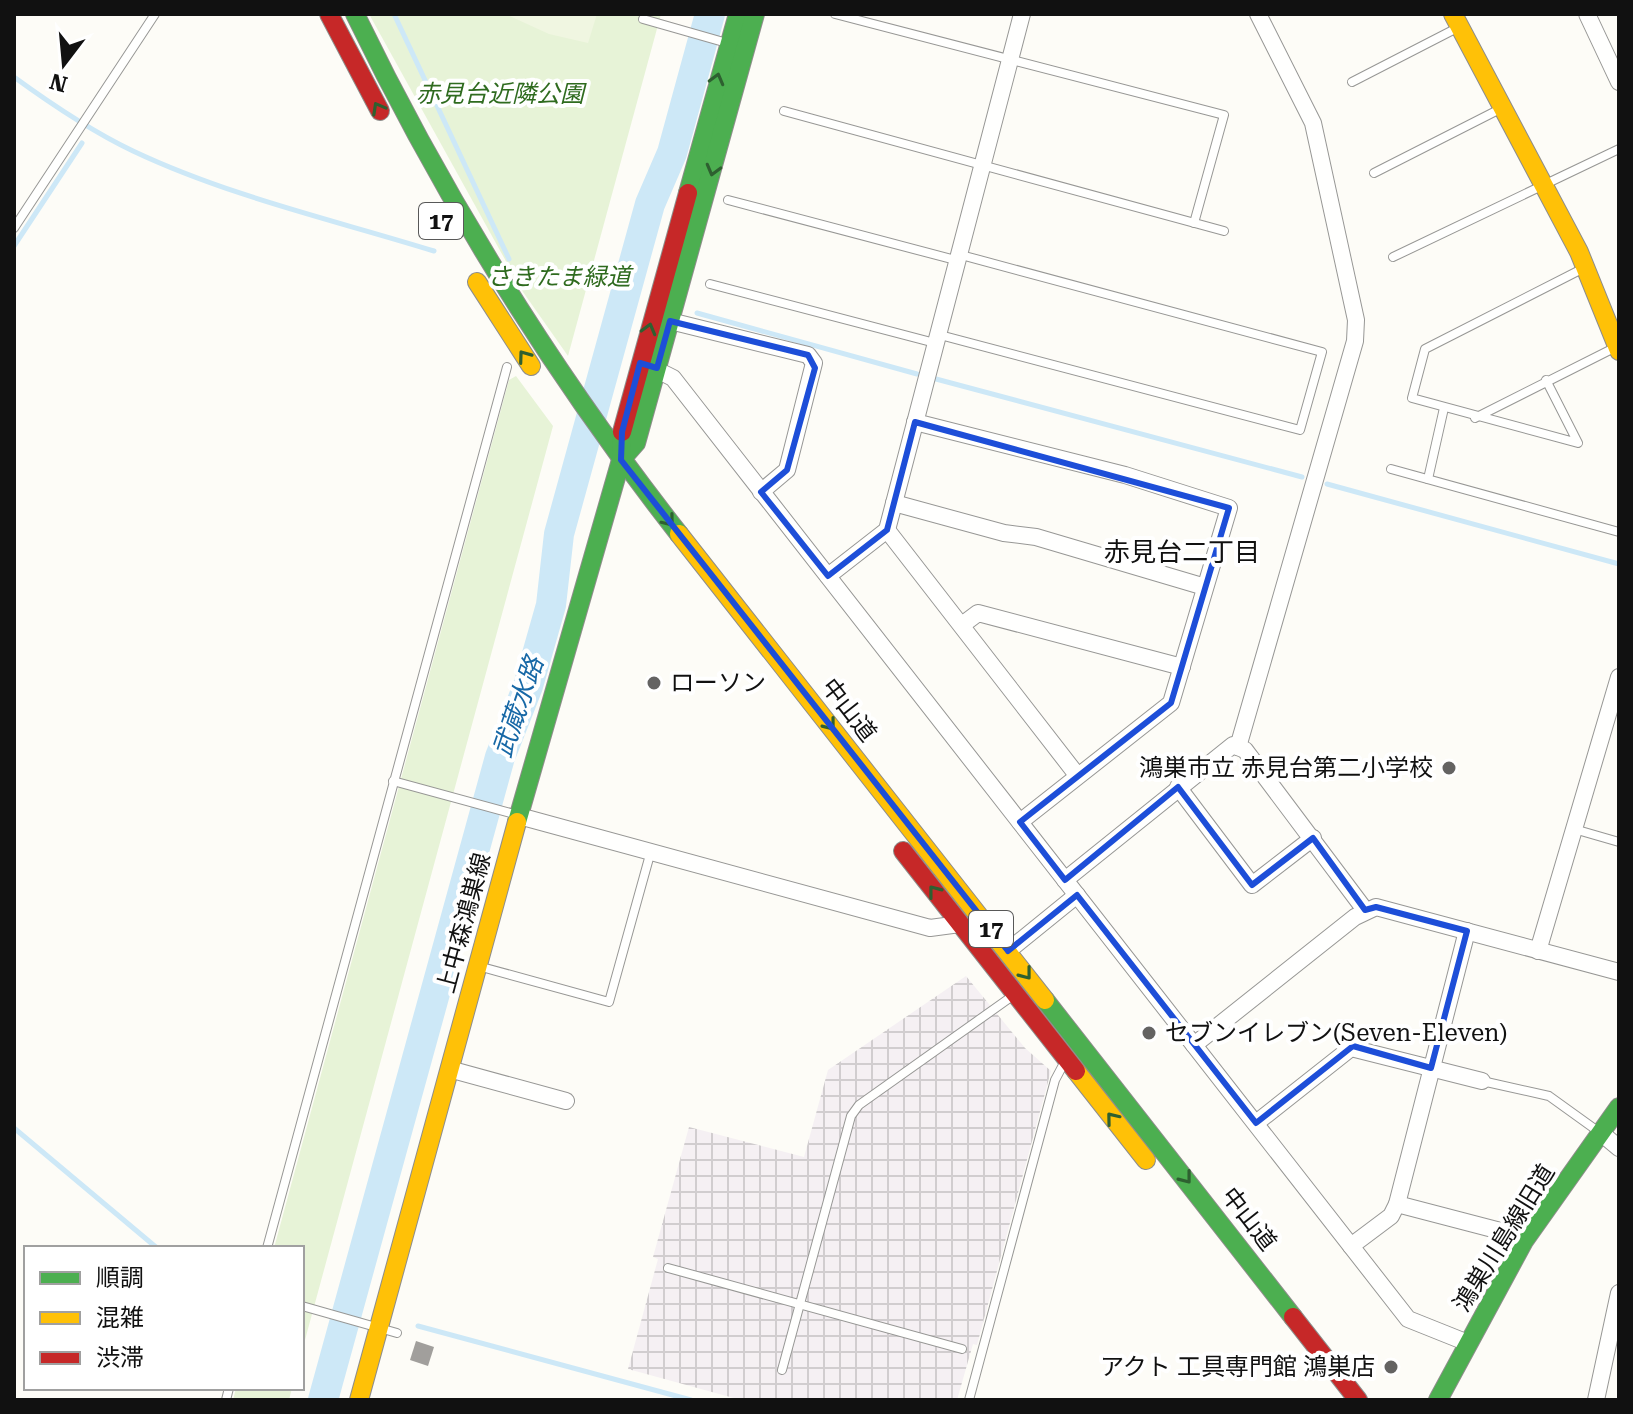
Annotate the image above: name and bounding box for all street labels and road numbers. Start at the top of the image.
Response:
road number: 17 [419,203,463,239]
street label: 中山道 [816,673,882,747]
street label: 上中森鴻巣線 [432,850,496,996]
road number: 17 [969,911,1013,947]
street label: 鴻巣川島線旧道 [1448,1159,1560,1317]
street label: 中山道 [1216,1182,1282,1256]

